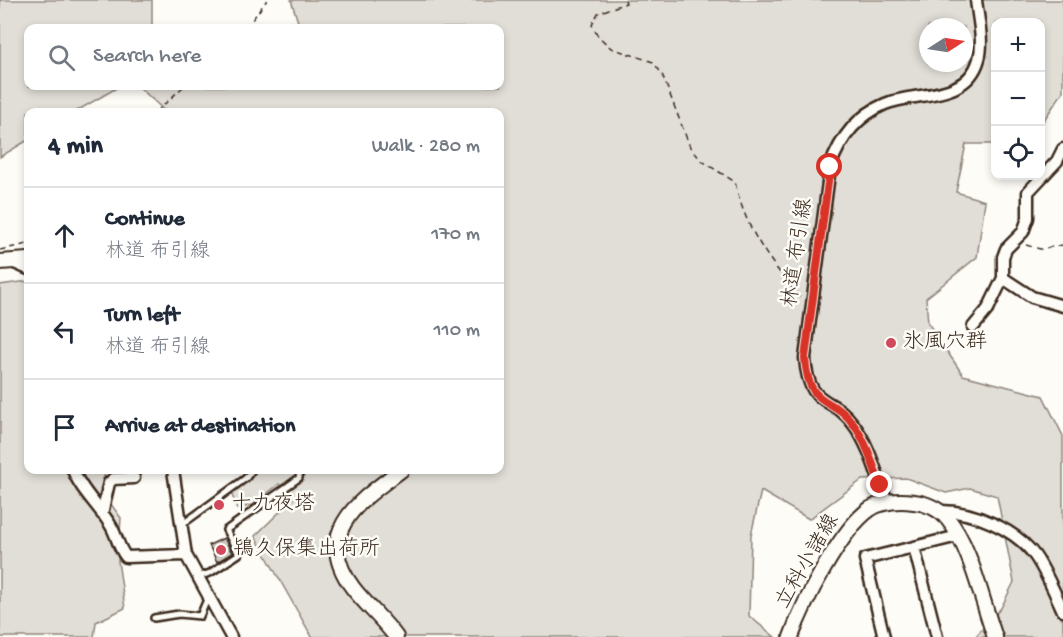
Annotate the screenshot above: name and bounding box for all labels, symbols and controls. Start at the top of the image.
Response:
north arrow [919,18,973,72]
map controls [991,18,1045,180]
button: + [991,18,1045,72]
search box [24,24,504,90]
icon: search [45,41,78,74]
text: Search here [93,44,201,70]
button: − [991,72,1045,126]
button: locate [991,126,1045,180]
text: 4 min [48,132,103,163]
text: Walk · 280 m [372,136,480,159]
route start [816,153,842,179]
street label: 林道 布引線 [777,197,819,309]
text: Continue [105,207,185,233]
icon: ahead [48,219,81,252]
text: 170 m [431,224,480,247]
text: 林道 布引線 [105,241,210,264]
text: Turn left [105,303,179,329]
icon: left [48,315,81,348]
text: 110 m [434,320,480,343]
place label: 氷風穴群 [903,330,987,356]
marker: 氷風穴群 [884,336,898,350]
text: 林道 布引線 [105,337,210,360]
icon: arrive [48,411,81,444]
text: Arrive at destination [105,414,295,440]
route end [866,471,892,497]
place label: 十九夜塔 [231,491,315,518]
marker: 十九夜塔 [212,498,226,512]
street label: 立科小諸線 [771,510,846,614]
place label: 鴇久保集出荷所 [233,536,380,563]
marker: 鴇久保集出荷所 [214,543,228,557]

